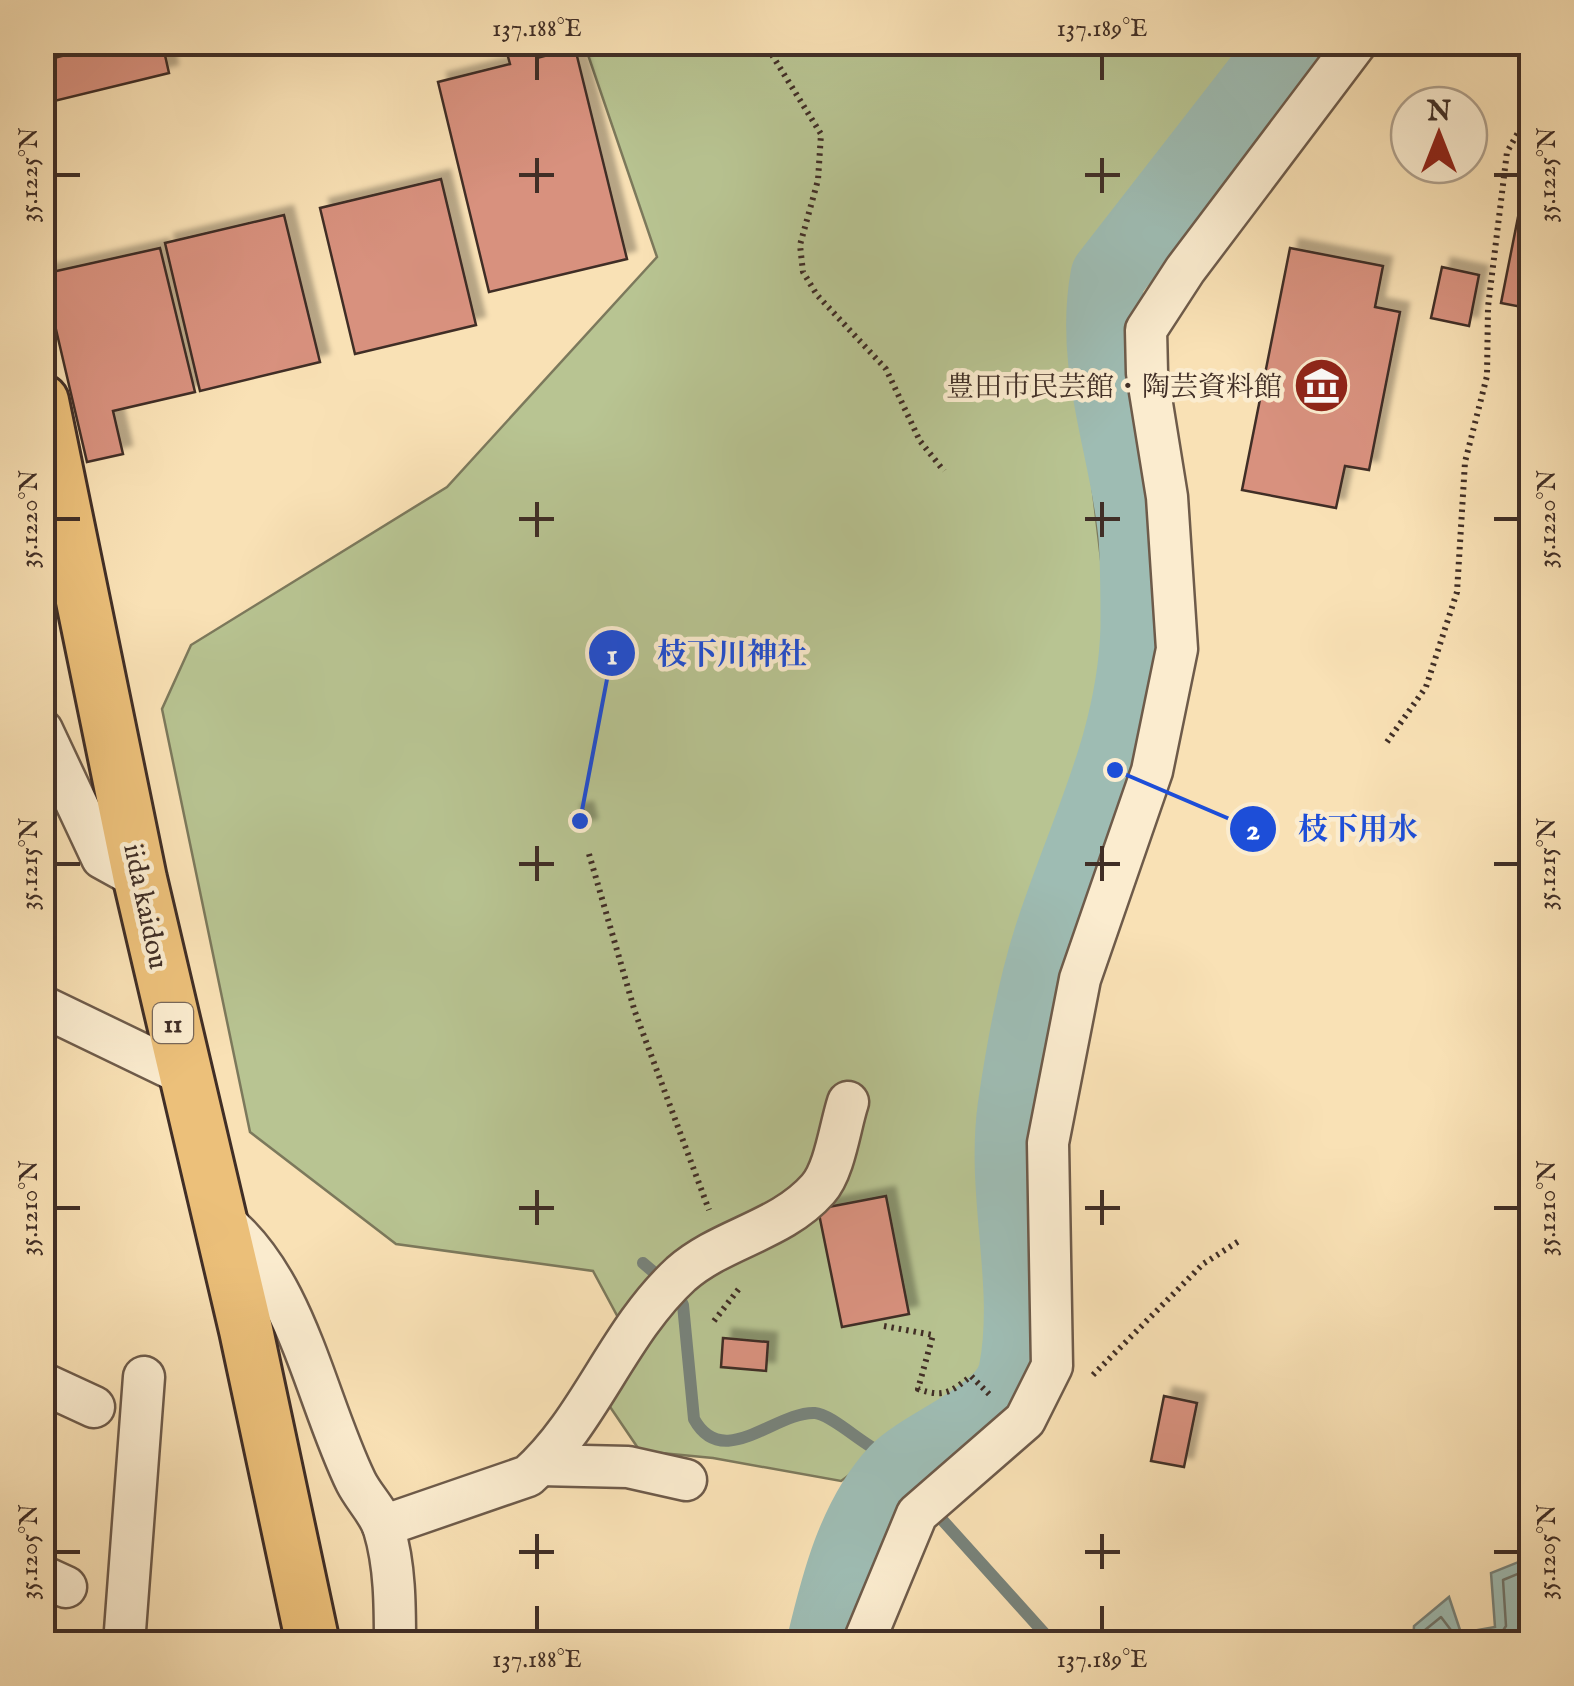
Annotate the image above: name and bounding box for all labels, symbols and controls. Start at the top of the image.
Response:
text: 137.188°E [492,13,582,45]
text: 137.189°E [1057,13,1147,45]
north arrow [1389,85,1489,185]
text: N [1426,95,1451,130]
text: 35.1225°N [14,127,46,223]
text: 35.1225°N [1532,127,1564,223]
museum icon: 豊田市民芸館・陶芸資料館 [1291,356,1351,416]
place label: 豊田市民芸館・陶芸資料館 [946,371,1282,406]
text: 35.1220°N [14,470,46,568]
text: 35.1220°N [1532,470,1564,568]
callout: 枝下川神社 [587,623,827,683]
text: 1 [606,637,618,675]
text: 枝下川神社 [657,637,807,675]
callout: 枝下用水 [1228,799,1438,859]
text: 2 [1246,812,1260,850]
text: 枝下用水 [1298,812,1418,850]
text: 35.1215°N [14,818,46,910]
text: 35.1215°N [1532,818,1564,910]
street label: iida kaidou [114,841,175,972]
road number: 11 [153,1003,193,1043]
text: 35.1210°N [14,1160,46,1256]
text: 35.1210°N [1532,1160,1564,1256]
text: 35.1205°N [14,1504,46,1600]
text: 35.1205°N [1532,1504,1564,1600]
text: 137.188°E [492,1644,582,1676]
text: 137.189°E [1057,1644,1147,1676]

